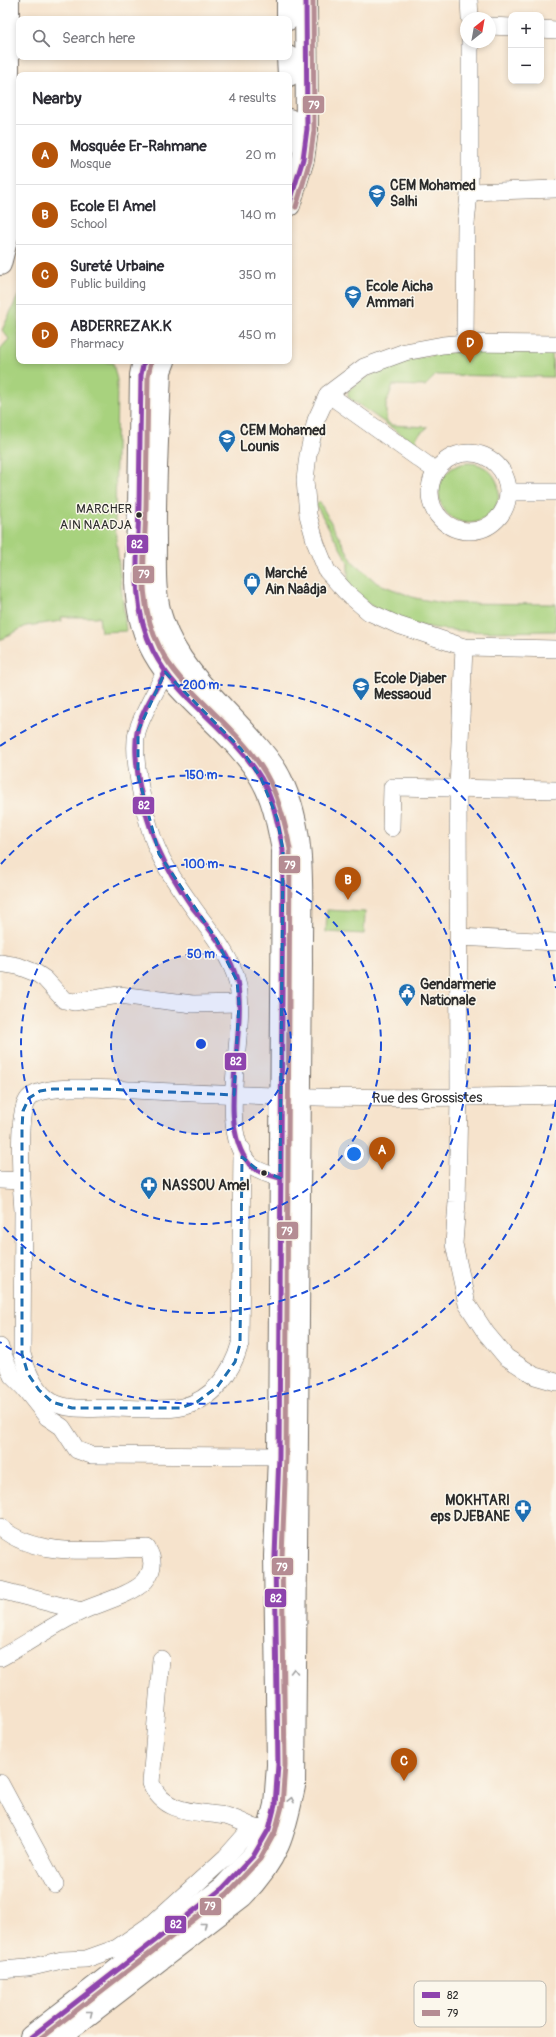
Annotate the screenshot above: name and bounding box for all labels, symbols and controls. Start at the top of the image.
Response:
north arrow [460,12,496,48]
map controls [508,12,544,84]
button: + [508,12,544,48]
search box [16,16,292,60]
icon: search [30,27,52,49]
text: Search here [62,29,135,48]
button: − [508,48,544,84]
text: Nearby [32,88,81,109]
text: 4 results [229,90,276,106]
line badge: 79 [302,95,325,114]
text: 79 [308,99,320,112]
text: Mosquée Er-Rahmane [70,137,207,156]
text: A [41,147,49,163]
text: 20 m [245,147,276,163]
text: Mosque [70,156,111,172]
place label: CEM Mohamed Salhi [390,177,476,210]
school or university icon: CEM Mohamed Salhi [367,183,387,208]
text: Ecole El Amel [70,197,156,216]
text: B [41,207,49,223]
text: 140 m [240,207,276,223]
text: School [70,216,107,232]
text: Sureté Urbaine [70,257,164,276]
text: C [41,267,49,283]
text: 350 m [238,267,276,283]
text: Public building [70,276,146,292]
place label: Ecole Aicha Ammari [366,278,433,311]
school or university icon: Ecole Aicha Ammari [343,284,363,309]
text: ABDERREZAK.K [70,317,172,336]
text: D [41,327,49,343]
text: 450 m [238,327,276,343]
pin: D [457,330,483,363]
text: Pharmacy [70,336,124,352]
place label: CEM Mohamed Lounis [240,422,326,455]
school or university icon: CEM Mohamed Lounis [217,428,237,453]
place label: MARCHER AIN NAADJA [60,501,133,533]
marker: MARCHER AIN NAADJA [134,510,144,520]
line badge: 82 [126,534,149,554]
text: 82 [131,538,143,551]
line badge: 79 [132,565,155,584]
place label: Marché Ain Naâdja [265,565,327,598]
text: 79 [138,568,150,581]
shop icon: Marché Ain Naâdja [242,571,262,596]
place label: Ecole Djaber Messaoud [374,670,447,703]
school or university icon: Ecole Djaber Messaoud [351,676,371,701]
text: 200 m [183,678,220,693]
text: 150 m [185,768,218,783]
line badge: 82 [132,796,155,815]
text: 82 [138,799,150,812]
line badge: 79 [278,855,301,874]
text: 100 m [184,857,219,872]
text: 79 [284,859,296,872]
pin: B [335,867,361,900]
text: 50 m [187,947,215,962]
place label: Gendarmerie Nationale [420,976,497,1009]
public building icon: Gendarmerie Nationale [397,982,417,1007]
centre of rings [194,1037,208,1051]
line badge: 82 [224,1052,247,1071]
text: 82 [230,1055,242,1068]
street label: Rue des Grossistes [372,1089,483,1107]
pin: A [369,1137,395,1170]
your location [344,1144,364,1164]
unlabelled marker [259,1168,269,1178]
pharmacy icon: NASSOU Amel [139,1175,159,1200]
place label: NASSOU Amel [162,1177,250,1194]
line badge: 79 [276,1221,299,1240]
text: 79 [281,1225,293,1238]
place label: MOKHTARI eps DJEBANE [430,1492,511,1525]
pharmacy icon: MOKHTARI eps DJEBANE [513,1498,533,1523]
line badge: 79 [271,1557,294,1576]
text: 79 [276,1561,288,1574]
line badge: 82 [264,1588,287,1608]
text: 82 [270,1592,282,1605]
one-way arrow [290,1668,298,1674]
pin: C [391,1748,417,1781]
one-way arrow [286,1797,294,1804]
line badge: 79 [199,1897,222,1916]
text: 79 [204,1900,216,1913]
line badge: 82 [164,1915,187,1934]
text: 82 [170,1918,182,1931]
one-way arrow [199,1923,206,1930]
legend [414,1981,546,2027]
text: 82 [447,1989,459,2002]
text: 79 [447,2007,459,2020]
one-way arrow [85,2011,92,2018]

